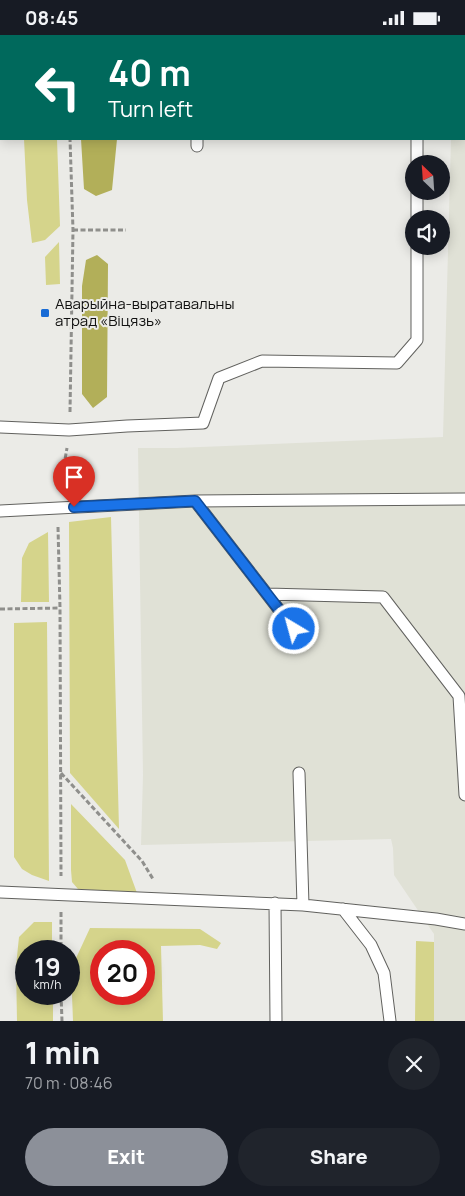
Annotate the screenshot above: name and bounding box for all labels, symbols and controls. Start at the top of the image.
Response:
text: 08:45 [25,5,78,31]
text: 40 m [108,49,191,97]
icon: left [25,55,90,120]
text: Turn left [108,94,193,124]
north arrow [405,155,450,200]
map controls [405,155,450,255]
button: sound [405,210,450,255]
place label: Аварыйна-выратавальны атрад «Віцязь» [55,293,234,331]
marker: Аварыйна-выратавальны атрад «Віцязь» [39,307,51,319]
pin [53,456,95,507]
icon: arrive [60,463,88,491]
position arrow [267,602,319,654]
speed limit sign: 20 [90,940,155,1005]
text: 19 [34,949,61,984]
text: km/h [34,976,61,993]
text: 1 min [25,1032,100,1073]
button: close [388,1038,440,1090]
text: 70 m · 08:46 [25,1072,113,1094]
button: Exit [25,1128,228,1186]
button: Share [238,1128,440,1186]

